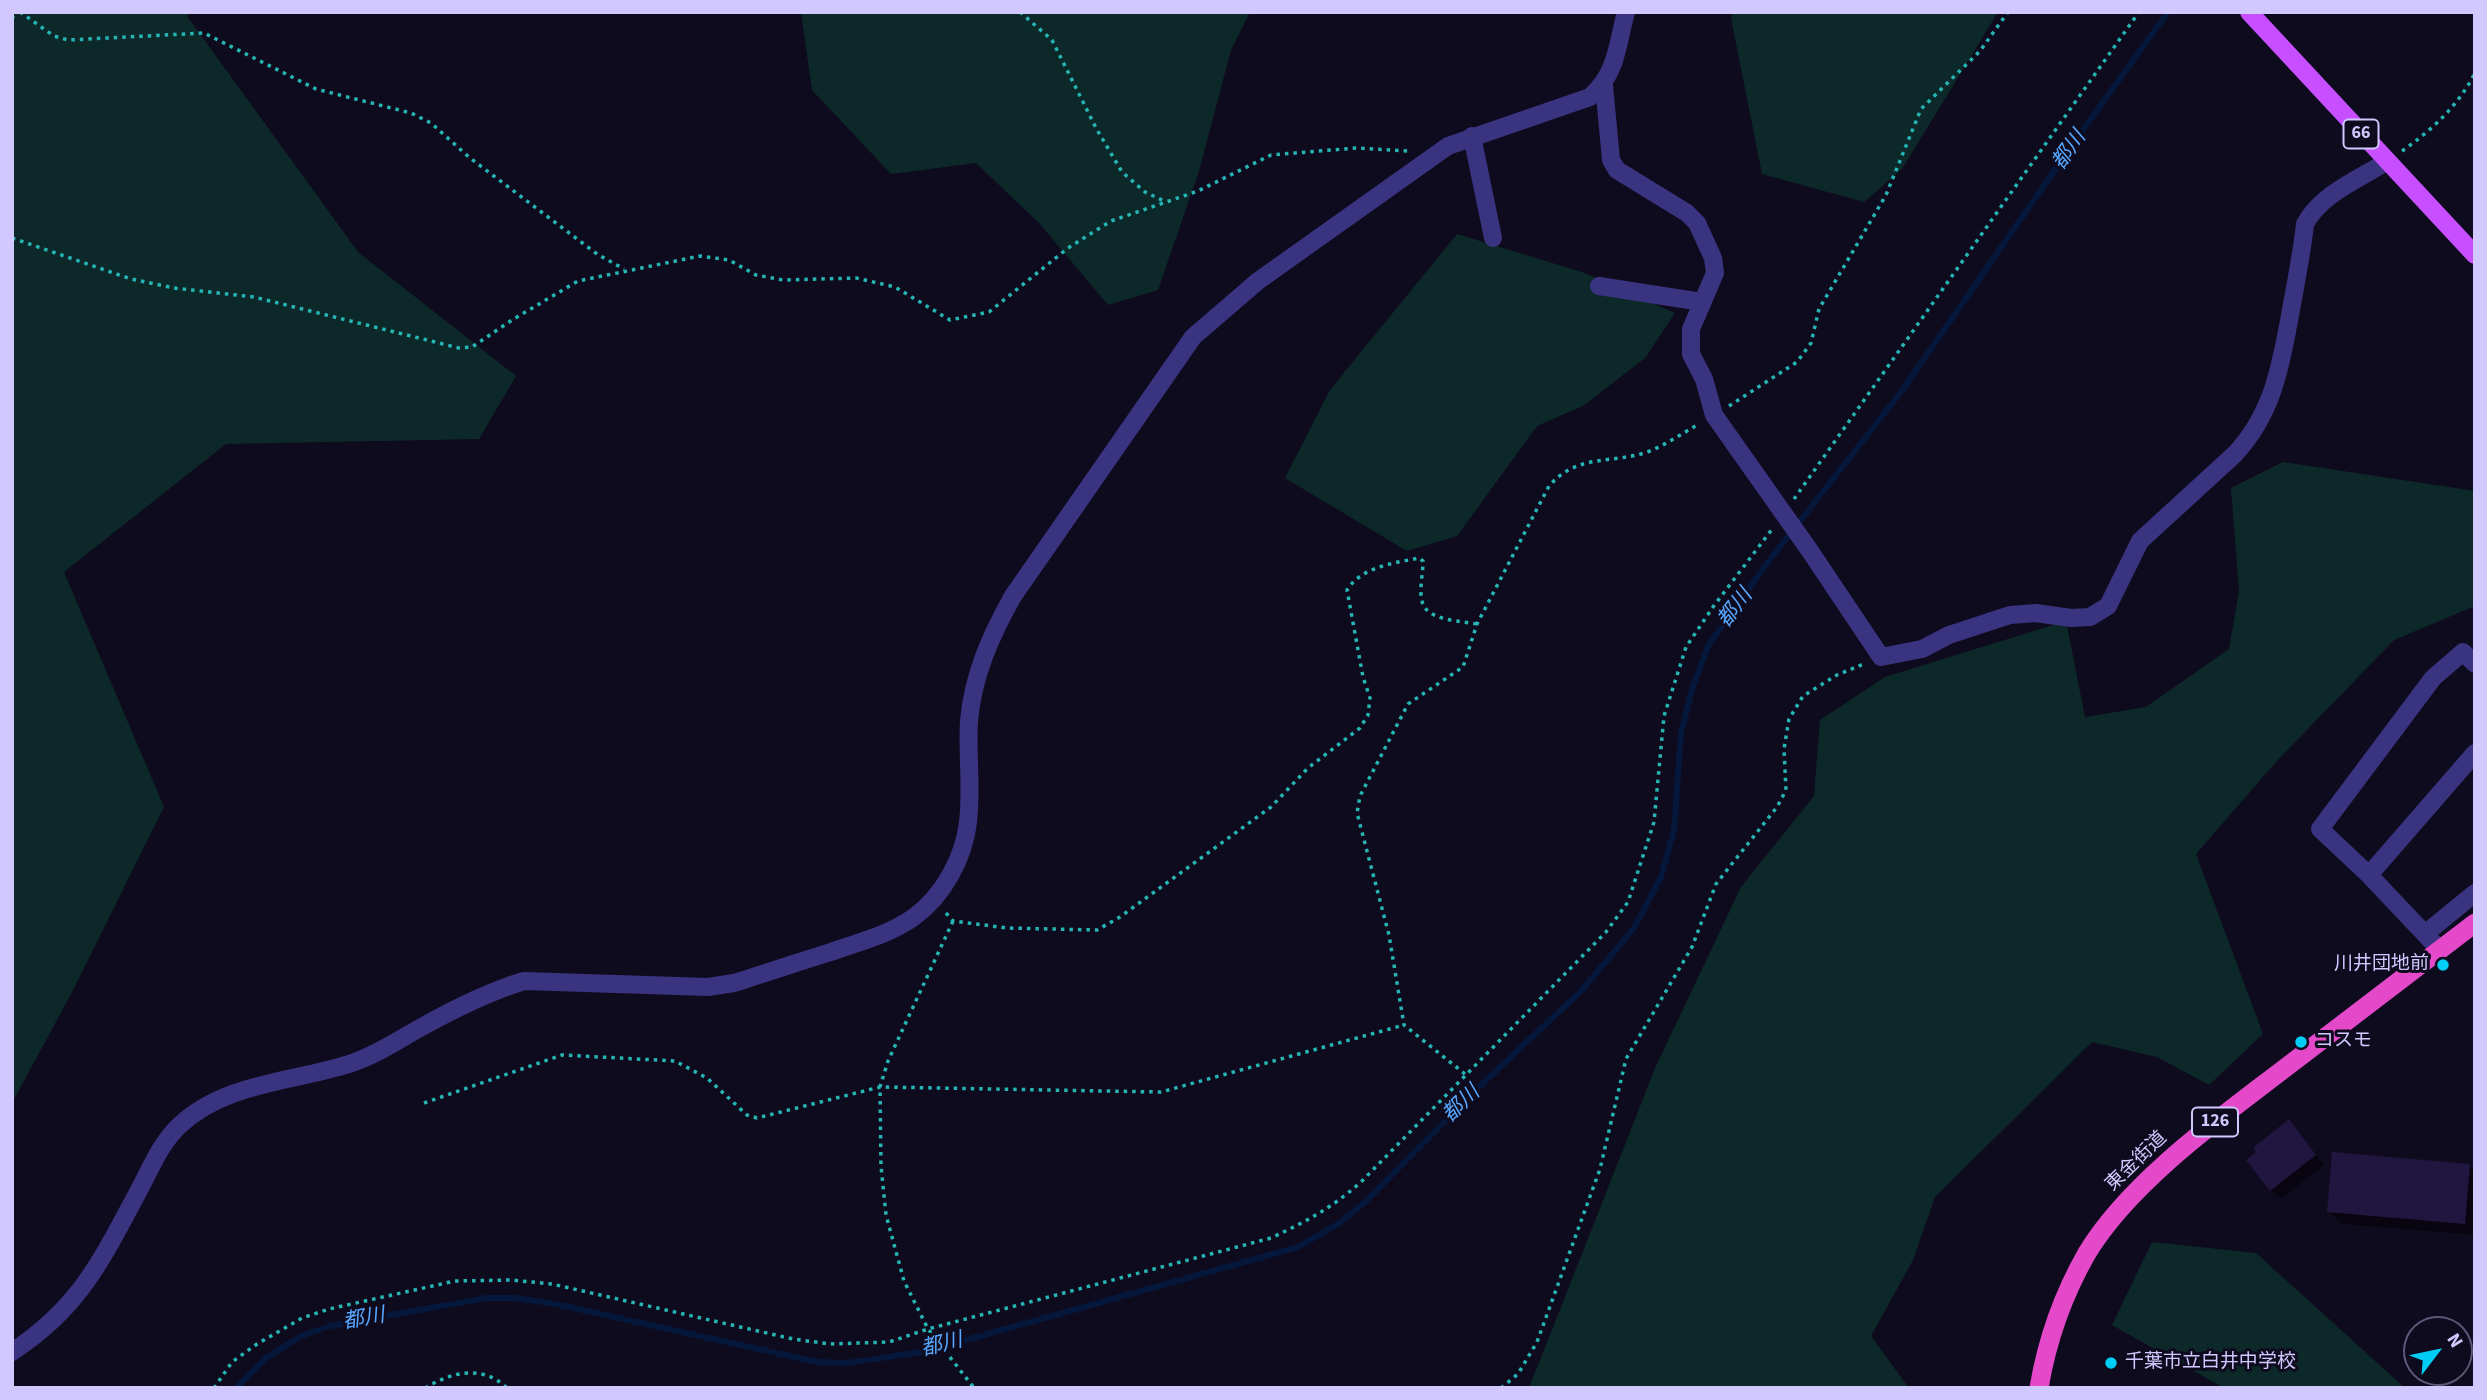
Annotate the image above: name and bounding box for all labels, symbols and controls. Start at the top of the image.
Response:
road number: 66 [2344,119,2378,148]
water label: 都川 [2048,127,2092,175]
water label: 都川 [1713,585,1759,633]
place label: 川井団地前 [2334,954,2429,976]
marker: 川井団地前 [2435,957,2451,973]
place label: コスモ [2315,1031,2372,1053]
marker: コスモ [2293,1034,2309,1050]
water label: 都川 [1438,1081,1486,1129]
road number: 126 [2192,1107,2238,1136]
street label: 東金街道 [2102,1127,2172,1197]
water label: 都川 [341,1304,387,1336]
north arrow [2403,1316,2473,1386]
text: N [2440,1328,2469,1353]
water label: 都川 [919,1329,965,1363]
place label: 千葉市立白井中学校 [2125,1352,2296,1374]
marker: 千葉市立白井中学校 [2103,1355,2119,1371]

